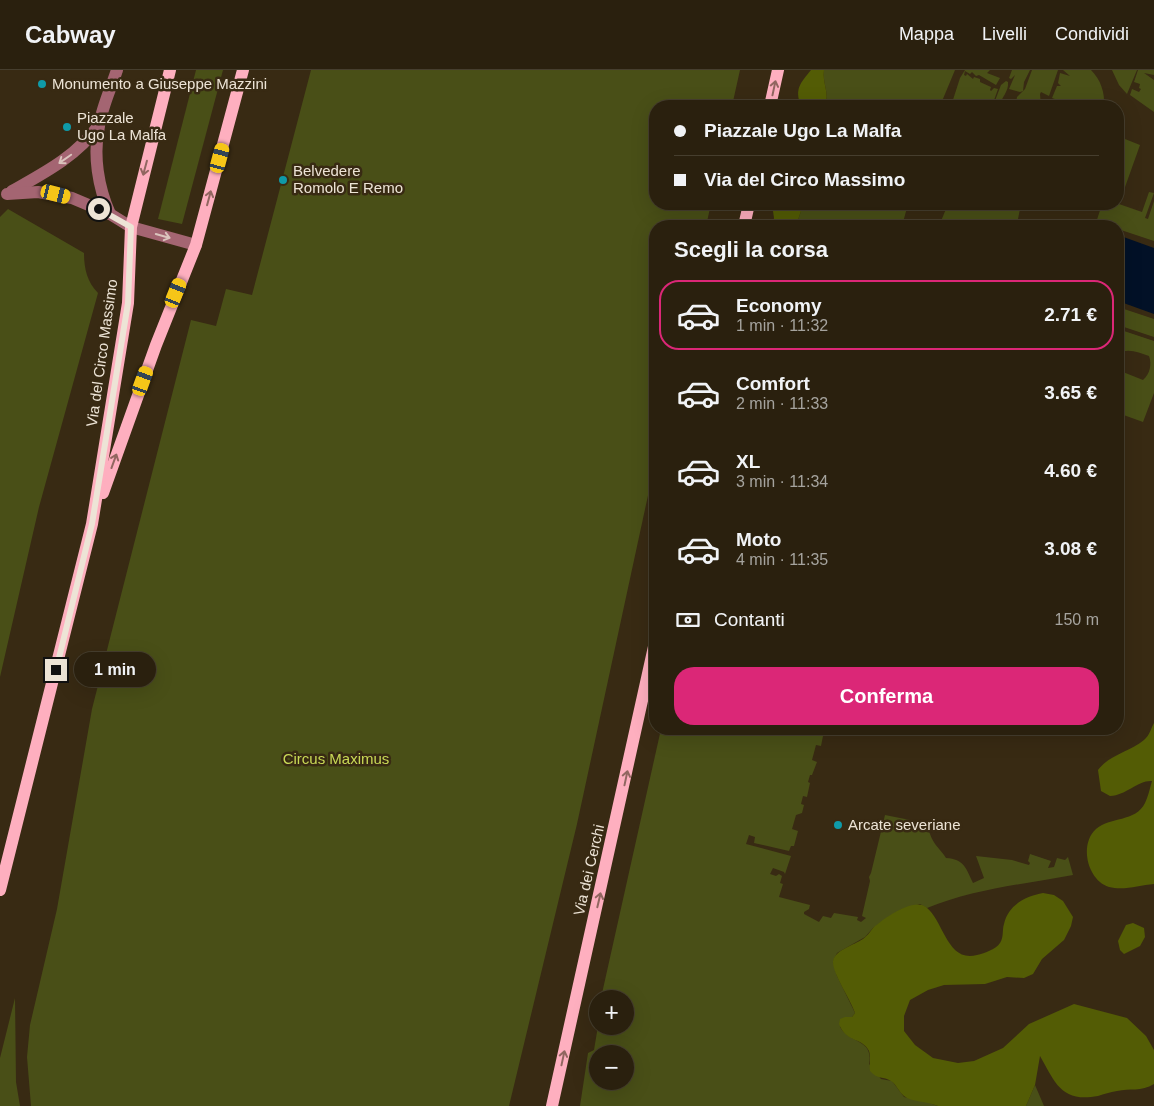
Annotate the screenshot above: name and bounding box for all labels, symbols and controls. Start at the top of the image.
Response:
text: Cabway [25,21,116,48]
text: Mappa [899,24,954,44]
text: Livelli [982,24,1027,44]
text: Condividi [1055,24,1129,44]
place label: Monumento a Giuseppe Mazzini [52,75,267,92]
marker: Monumento a Giuseppe Mazzini [36,78,48,90]
one-way arrow [770,81,779,97]
place label: Piazzale Ugo La Malfa [77,109,167,143]
text: Piazzale Ugo La Malfa [704,120,901,141]
marker: Piazzale Ugo La Malfa [61,121,73,133]
car [208,142,231,174]
one-way arrow [58,154,72,164]
one-way arrow [140,160,149,176]
place label: Belvedere Romolo E Remo [293,162,403,196]
text: Via del Circo Massimo [704,169,905,190]
marker: Belvedere Romolo E Remo [277,174,289,186]
car [39,183,72,205]
one-way arrow [205,191,214,207]
route start [88,198,110,220]
one-way arrow [155,231,171,241]
text: Scegli la corsa [674,237,828,262]
car [163,276,188,310]
street label: Via del Circo Massimo [83,278,120,428]
icon: car [676,293,721,338]
text: Economy [736,295,822,316]
text: 2.71 € [1044,304,1097,325]
text: 1 min · 11:32 [736,317,828,334]
car [130,364,155,398]
icon: car [676,371,721,416]
text: Comfort [736,373,810,394]
text: 3.65 € [1044,382,1097,403]
text: 2 min · 11:33 [736,395,828,412]
icon: car [676,449,721,494]
text: XL [736,451,760,472]
one-way arrow [110,454,119,469]
text: 4.60 € [1044,460,1097,481]
text: 3 min · 11:34 [736,473,828,490]
icon: car [676,527,721,572]
text: Moto [736,529,781,550]
text: 3.08 € [1044,538,1097,559]
text: 4 min · 11:35 [736,551,828,568]
icon: cash [674,606,702,634]
text: Contanti [714,609,785,630]
text: 150 m [1055,611,1099,628]
callout: 1 min [74,652,156,688]
route end [45,659,67,681]
text: 1 min [94,661,136,678]
button: Conferma [674,667,1099,725]
park label: Circus Maximus [283,750,389,767]
one-way arrow [622,770,631,786]
place label: Arcate severiane [848,816,961,833]
marker: Arcate severiane [832,819,844,831]
street label: Via dei Cerchi [570,823,607,917]
one-way arrow [595,892,604,908]
map controls [589,990,634,1090]
button: + [589,990,634,1035]
button: − [589,1045,634,1090]
one-way arrow [559,1051,568,1067]

